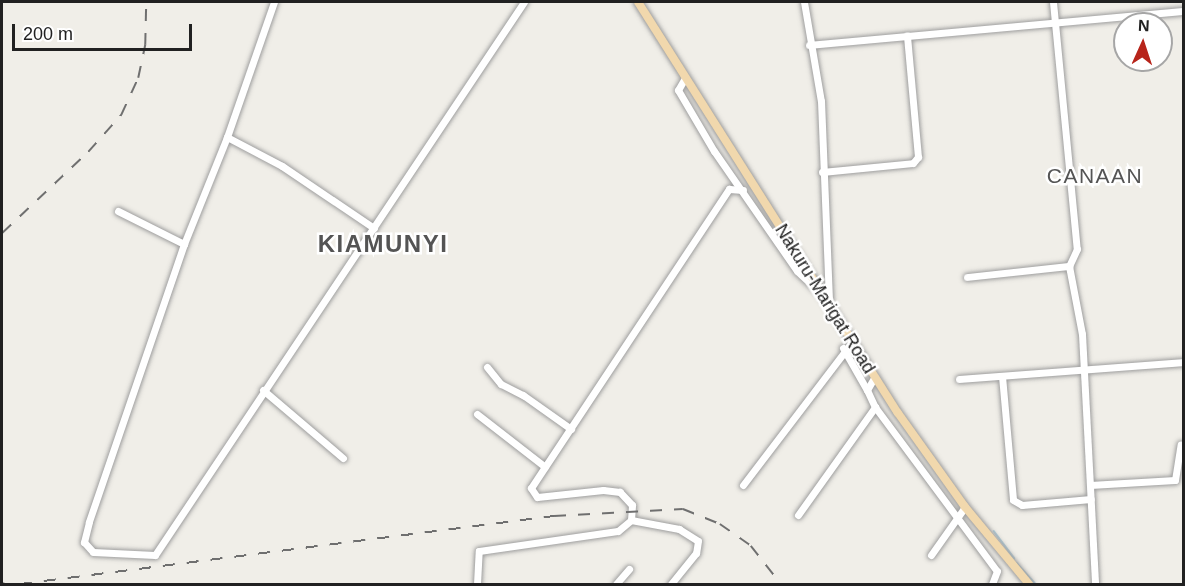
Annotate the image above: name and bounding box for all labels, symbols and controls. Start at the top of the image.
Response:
scale bar [15,12,195,50]
north arrow [1113,12,1173,72]
text: N [1138,17,1150,34]
text: 200 m [23,24,73,44]
district label: CANAAN [1047,163,1143,189]
street label: Nakuru-Marigat Road [770,220,880,378]
district label: KIAMUNYI [318,230,448,258]

